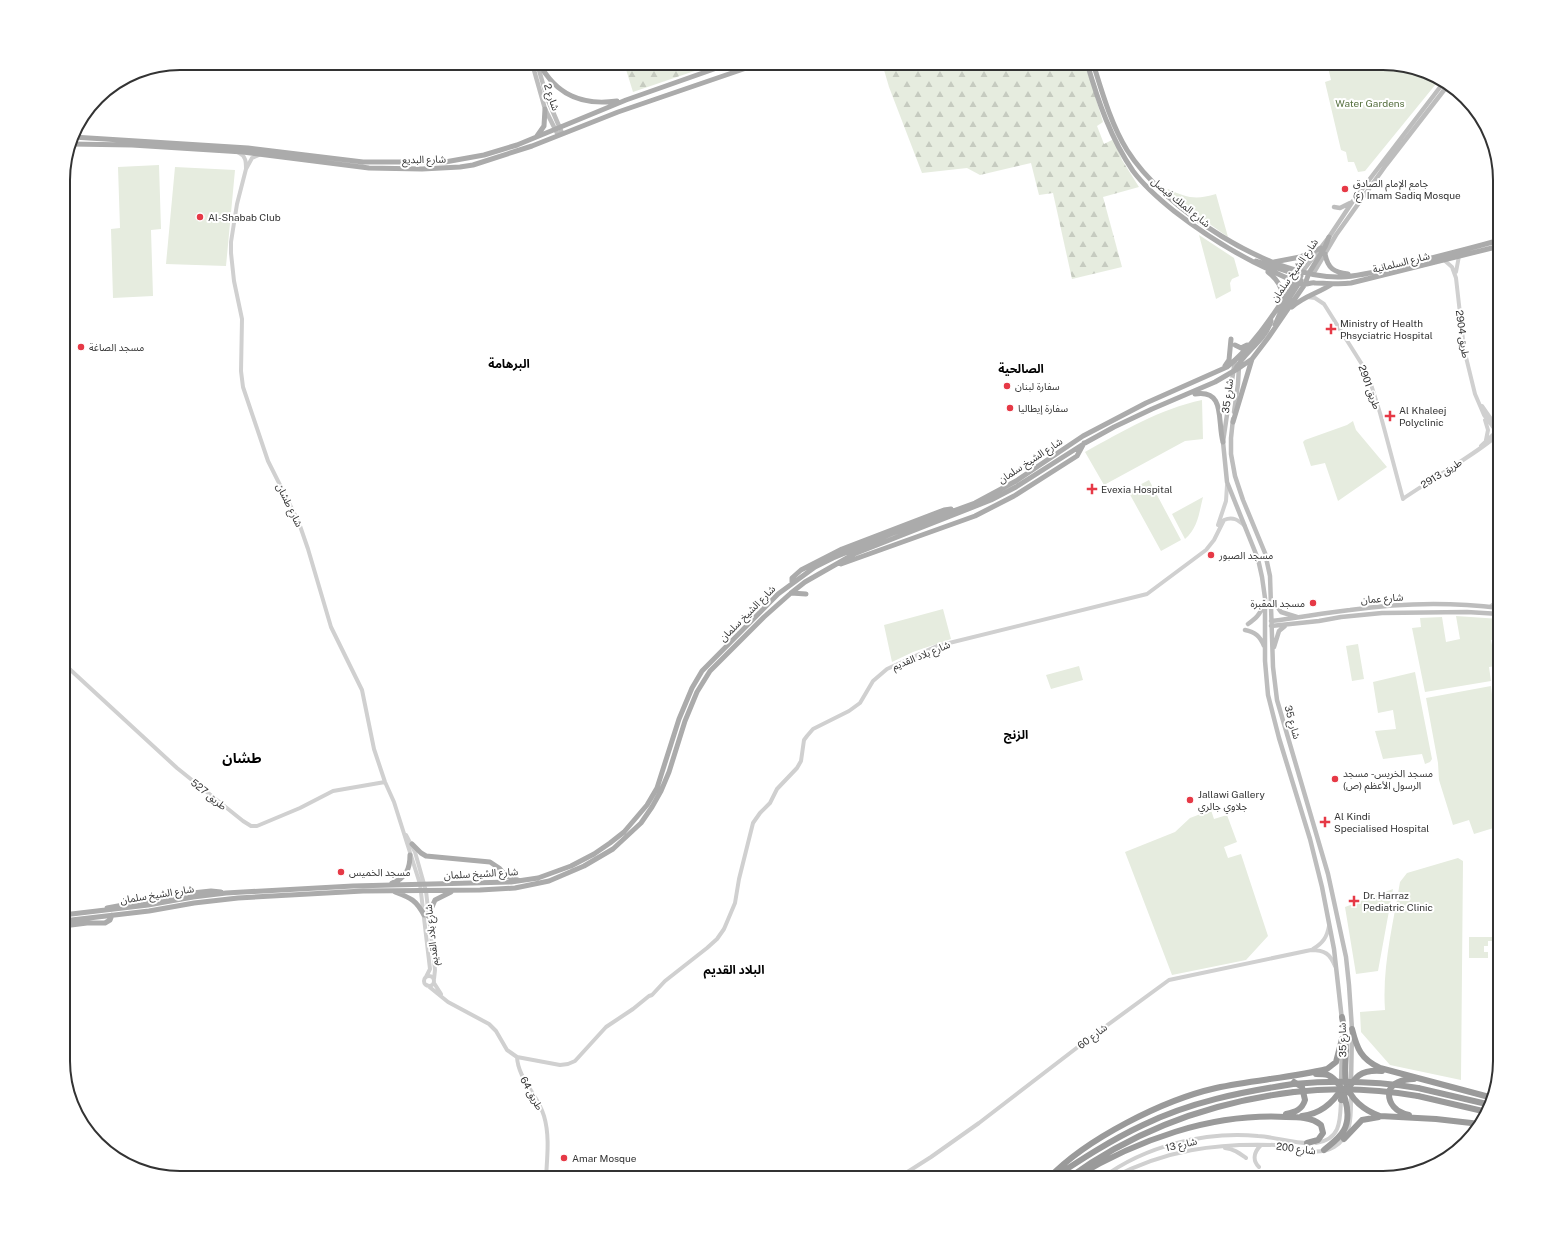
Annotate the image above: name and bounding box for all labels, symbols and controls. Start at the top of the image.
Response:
street label: شارع 2 [540,82,562,113]
park label: Water Gardens [1335,97,1405,109]
street label: شارع البديع [402,153,446,167]
street label: شارع الملك فيصل [1148,175,1213,231]
place label: جامع الإمام الصادق (ع) Imam Sadiq Mosque [1353,177,1461,203]
marker: جامع الإمام الصادق (ع) Imam Sadiq Mosque [1340,184,1350,194]
place label: Al-Shabab Club [208,211,281,223]
marker: Al-Shabab Club [195,212,205,222]
street label: شارع الشيخ سلمان [1268,236,1322,305]
street label: شارع السلمانية [1371,249,1431,277]
street label: طريق 2904 [1453,309,1472,359]
place label: Ministry of Health Phsyciatric Hospital [1340,317,1433,341]
marker: Ministry of Health Phsyciatric Hospital [1325,323,1337,335]
place label: مسجد الصاغة [89,341,144,353]
marker: مسجد الصاغة [76,342,86,352]
district label: البرهامة [488,357,530,371]
district label: الصالحية [998,362,1044,376]
street label: طريق 2901 [1356,363,1384,411]
street label: شارع 35 [1219,378,1237,414]
place label: سفارة لبنان [1015,380,1060,393]
marker: سفارة لبنان [1002,381,1012,391]
place label: سفارة إيطاليا [1018,402,1068,415]
marker: سفارة إيطاليا [1005,403,1015,413]
place label: Al Khaleej Polyclinic [1399,404,1446,428]
marker: Al Khaleej Polyclinic [1384,410,1396,422]
street label: شارع الشيخ سلمان [996,435,1066,487]
street label: طريق 2913 [1418,455,1465,491]
street label: شارع طشان [273,481,306,530]
marker: Evexia Hospital [1086,483,1098,495]
place label: Evexia Hospital [1101,483,1173,495]
place label: مسجد الصبور [1218,549,1273,562]
marker: مسجد الصبور [1206,550,1216,560]
street label: شارع الشيخ سلمان [716,582,779,645]
street label: شارع عمان [1360,591,1404,607]
place label: مسجد المقبرة [1250,597,1305,610]
marker: مسجد المقبرة [1308,598,1318,608]
street label: شارع بلاد القديم [890,638,953,674]
street label: شارع 35 [1281,704,1304,741]
district label: الزنج [1004,728,1028,744]
district label: طشان [222,750,262,766]
place label: مسجد الخريس - مسجد الرسول الأعظم (ص) [1343,767,1433,793]
marker: مسجد الخريس - مسجد الرسول الأعظم (ص) [1330,774,1340,784]
street label: طريق 527 [188,776,229,813]
place label: Jallawi Gallery جلاوي جالري [1198,788,1266,814]
marker: Jallawi Gallery جلاوي جالري [1185,795,1195,805]
place label: Al Kindi Specialised Hospital [1334,810,1429,834]
marker: Al Kindi Specialised Hospital [1319,816,1331,828]
street label: شارع الشيخ سلمان [444,865,519,883]
place label: مسجد الخميس [349,866,410,878]
marker: مسجد الخميس [336,867,346,877]
street label: شارع الشيخ سلمان [119,882,195,908]
place label: Dr. Harraz Pediatric Clinic [1363,889,1433,913]
marker: Dr. Harraz Pediatric Clinic [1348,895,1360,907]
street label: شارع بلاد القديم [422,903,442,966]
district label: البلاد القديم [704,963,764,979]
street label: شارع 60 [1075,1021,1111,1053]
street label: شارع 35 [1336,1022,1350,1057]
street label: طريق 64 [517,1074,546,1113]
street label: شارع 13 [1164,1134,1199,1155]
street label: شارع 200 [1275,1140,1317,1158]
place label: Amar Mosque [572,1152,637,1164]
marker: Amar Mosque [559,1153,569,1163]

